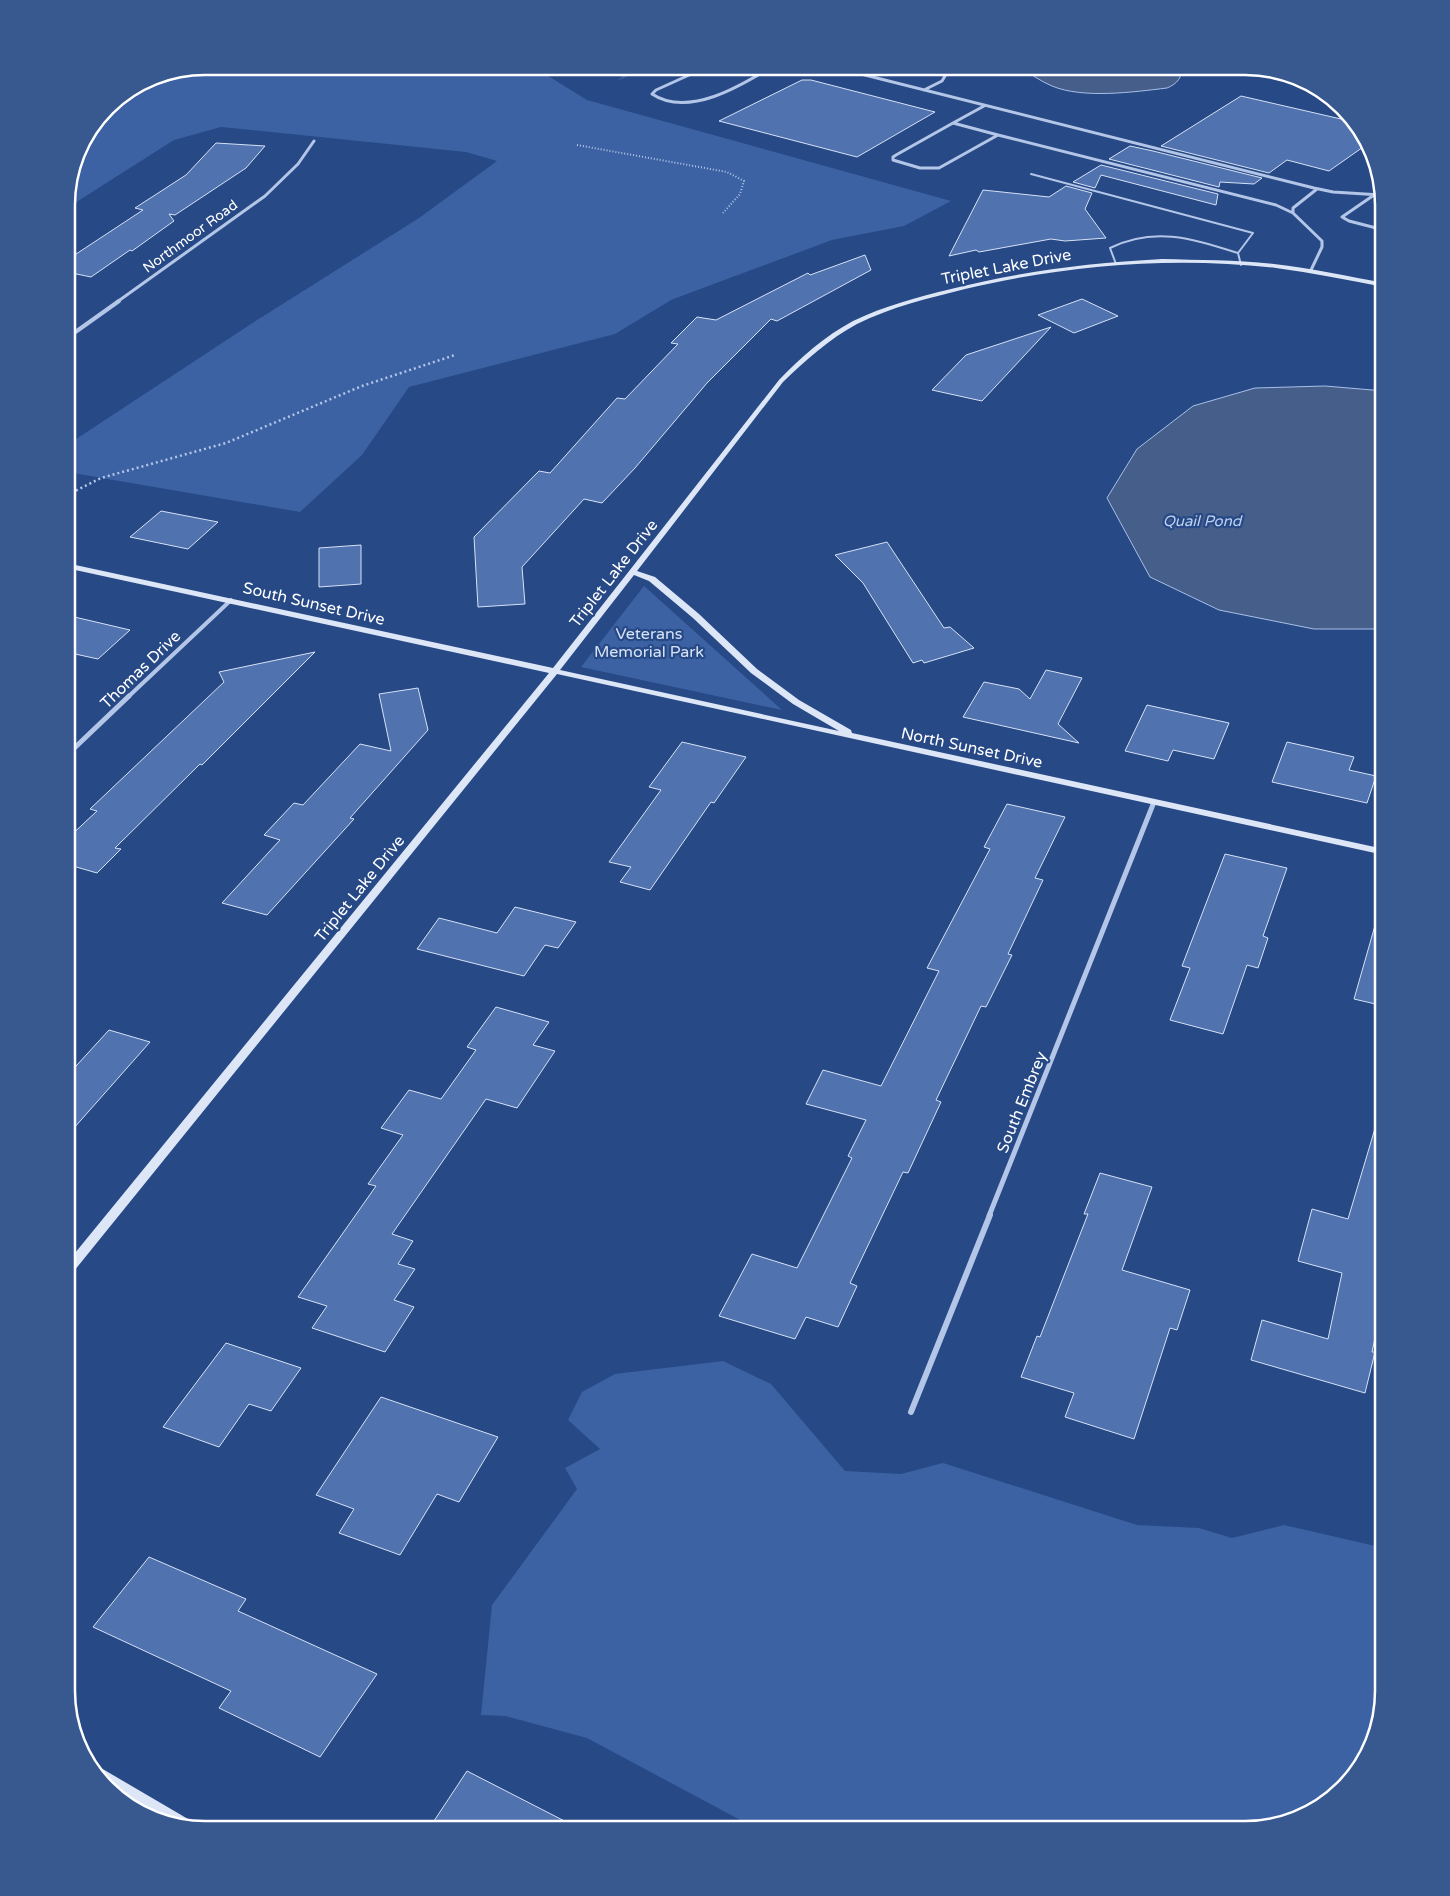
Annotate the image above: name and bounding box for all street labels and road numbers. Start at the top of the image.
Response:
street label: Northmoor Road [140,196,241,276]
street label: Triplet Lake Drive [940,245,1073,289]
street label: Triplet Lake Drive [565,516,662,632]
street label: South Sunset Drive [241,578,387,630]
street label: Thomas Drive [96,626,185,713]
street label: North Sunset Drive [899,723,1044,773]
street label: Triplet Lake Drive [311,831,409,946]
street label: South Embrey [992,1048,1052,1156]

